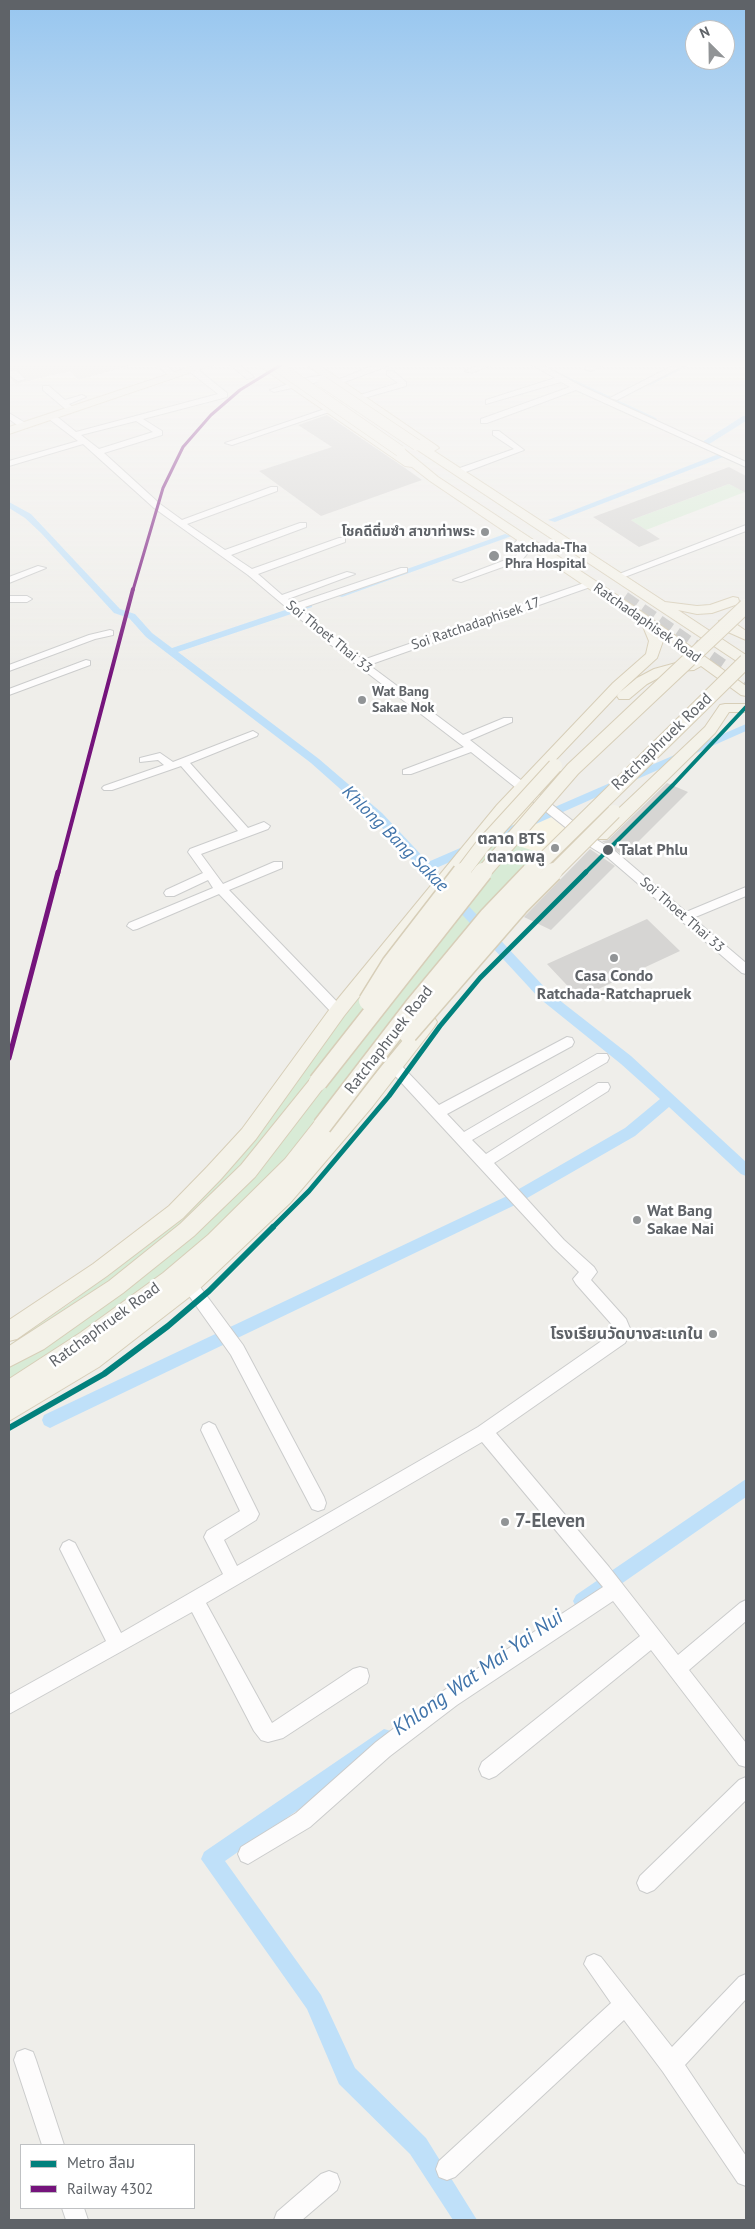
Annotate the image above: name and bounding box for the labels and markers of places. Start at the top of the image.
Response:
place label: โชคดีติ่มซำ สาขาท่าพระ [342,524,475,540]
marker: โชคดีติ่มซำ สาขาท่าพระ [479,526,491,538]
place label: Ratchada-Tha Phra Hospital [505,540,587,572]
marker: Ratchada-Tha Phra Hospital [487,549,501,563]
place label: Wat Bang Sakae Nok [372,684,434,716]
marker: Wat Bang Sakae Nok [356,694,368,706]
place label: ตลาด BTS ตลาดพลู [477,829,545,867]
place label: Talat Phlu [619,840,688,860]
marker: ตลาด BTS ตลาดพลู [549,842,561,854]
marker: Talat Phlu [601,843,615,857]
marker: Casa Condo Ratchada-Ratchapruek [608,952,620,964]
place label: Casa Condo Ratchada-Ratchapruek [537,966,691,1004]
place label: Wat Bang Sakae Nai [647,1201,714,1239]
marker: Wat Bang Sakae Nai [631,1214,643,1226]
place label: โรงเรียนวัดบางสะแกใน [550,1324,703,1344]
marker: โรงเรียนวัดบางสะแกใน [707,1328,719,1340]
place label: 7-Eleven [515,1511,585,1533]
marker: 7-Eleven [499,1516,511,1528]

